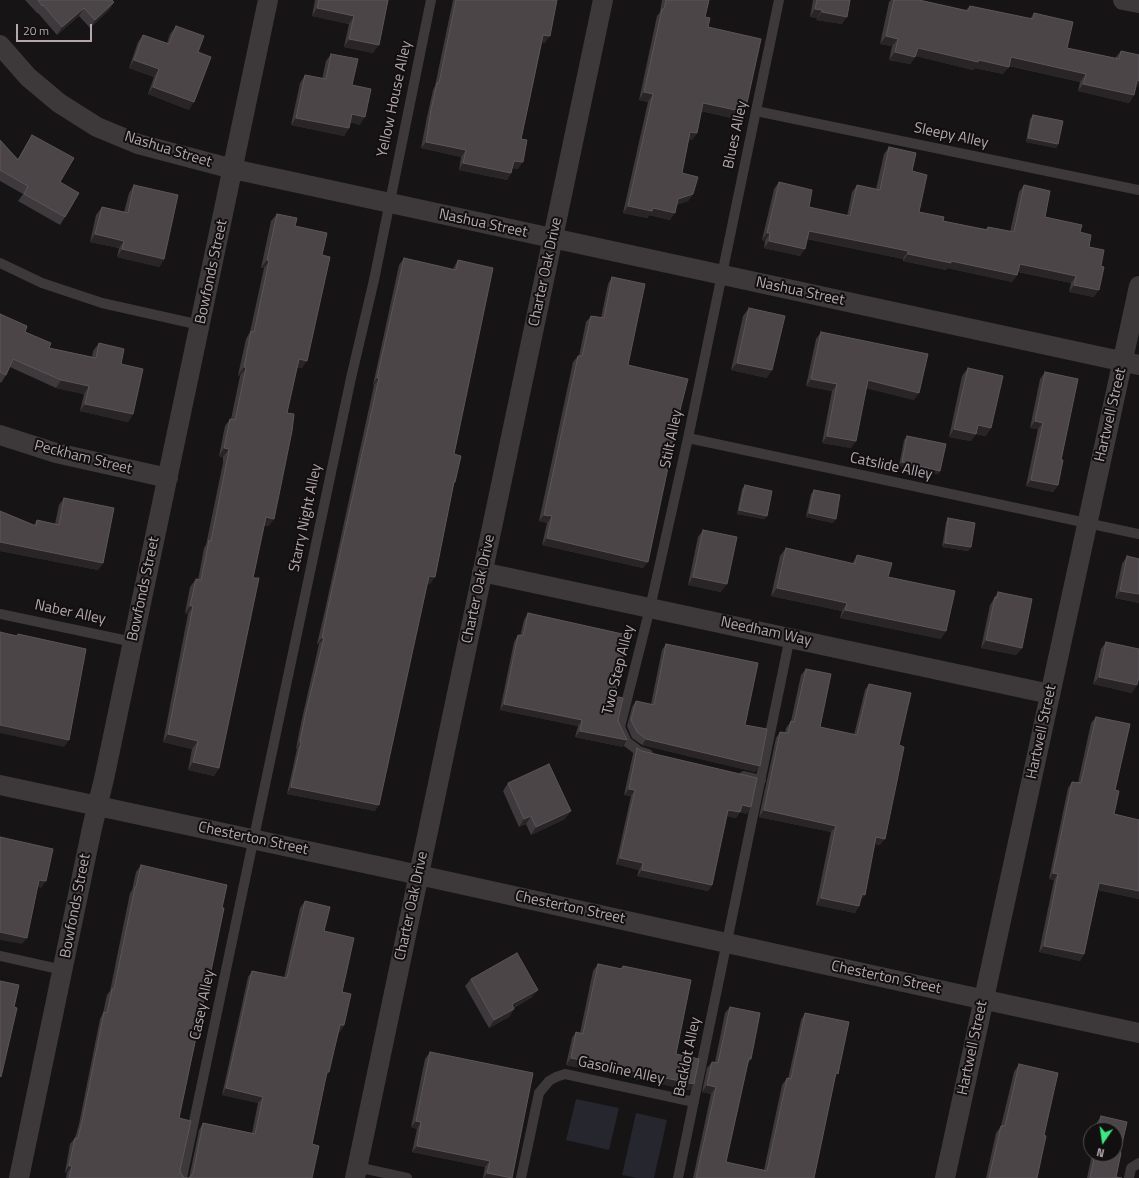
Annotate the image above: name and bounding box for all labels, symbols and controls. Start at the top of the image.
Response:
scale bar [18,16,94,42]
text: 20 m [23,21,49,40]
street label: Yellow House Alley [374,39,416,159]
street label: Blues Alley [720,99,752,171]
street label: Sleepy Alley [912,119,990,153]
street label: Nashua Street [122,128,214,172]
street label: Nashua Street [437,206,529,242]
street label: Charter Oak Drive [526,216,566,328]
street label: Bowfonds Street [192,218,232,326]
street label: Nashua Street [754,274,846,310]
street label: Hartwell Street [1091,366,1131,464]
street label: Stilt Alley [657,408,687,470]
street label: Peckham Street [32,437,134,479]
street label: Catslide Alley [848,449,934,485]
street label: Starry Night Alley [286,462,326,574]
street label: Charter Oak Drive [459,533,499,645]
street label: Bowfonds Street [124,535,164,643]
street label: Naber Alley [33,597,107,629]
street label: Needham Way [719,614,813,650]
street label: Two Step Alley [599,623,639,717]
street label: Hartwell Street [1023,683,1061,781]
street label: Chesterton Street [196,819,310,859]
street label: Charter Oak Drive [392,850,432,962]
street label: Bowfonds Street [57,852,95,960]
street label: Chesterton Street [513,888,627,928]
street label: Chesterton Street [829,958,943,998]
street label: Casey Alley [187,968,219,1042]
street label: Hartwell Street [954,999,992,1097]
street label: Backlot Alley [671,1016,705,1098]
street label: Gasoline Alley [576,1053,666,1089]
north arrow [1083,1122,1123,1162]
text: N [1095,1144,1106,1161]

